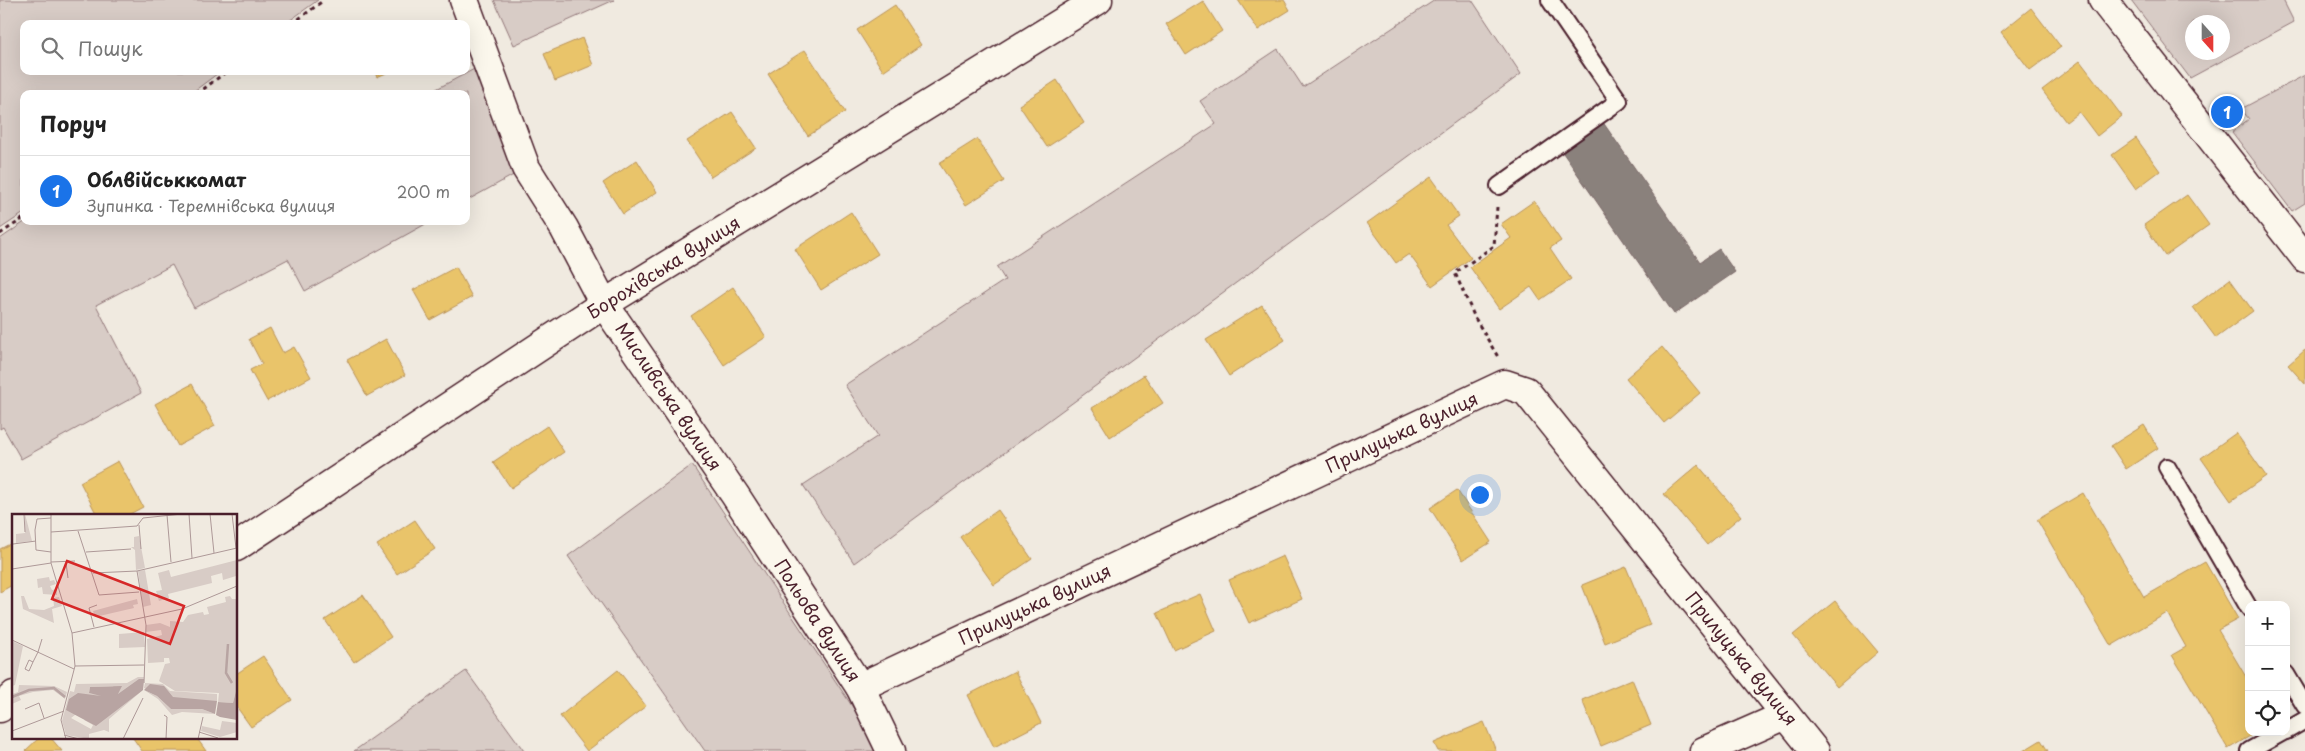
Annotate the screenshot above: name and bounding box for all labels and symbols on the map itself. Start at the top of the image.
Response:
north arrow [2185,15,2230,60]
pin: 1 [2211,93,2243,131]
street label: Борохівська вулиця [581,209,745,325]
street label: Мисливська вулиця [609,317,729,476]
street label: Прилуцька вулиця [1321,384,1482,479]
your location [1467,482,1493,508]
inset map [12,514,238,738]
street label: Польова вулиця [768,553,868,687]
street label: Прилуцька вулиця [954,556,1115,651]
street label: Прилуцька вулиця [1680,585,1805,731]

